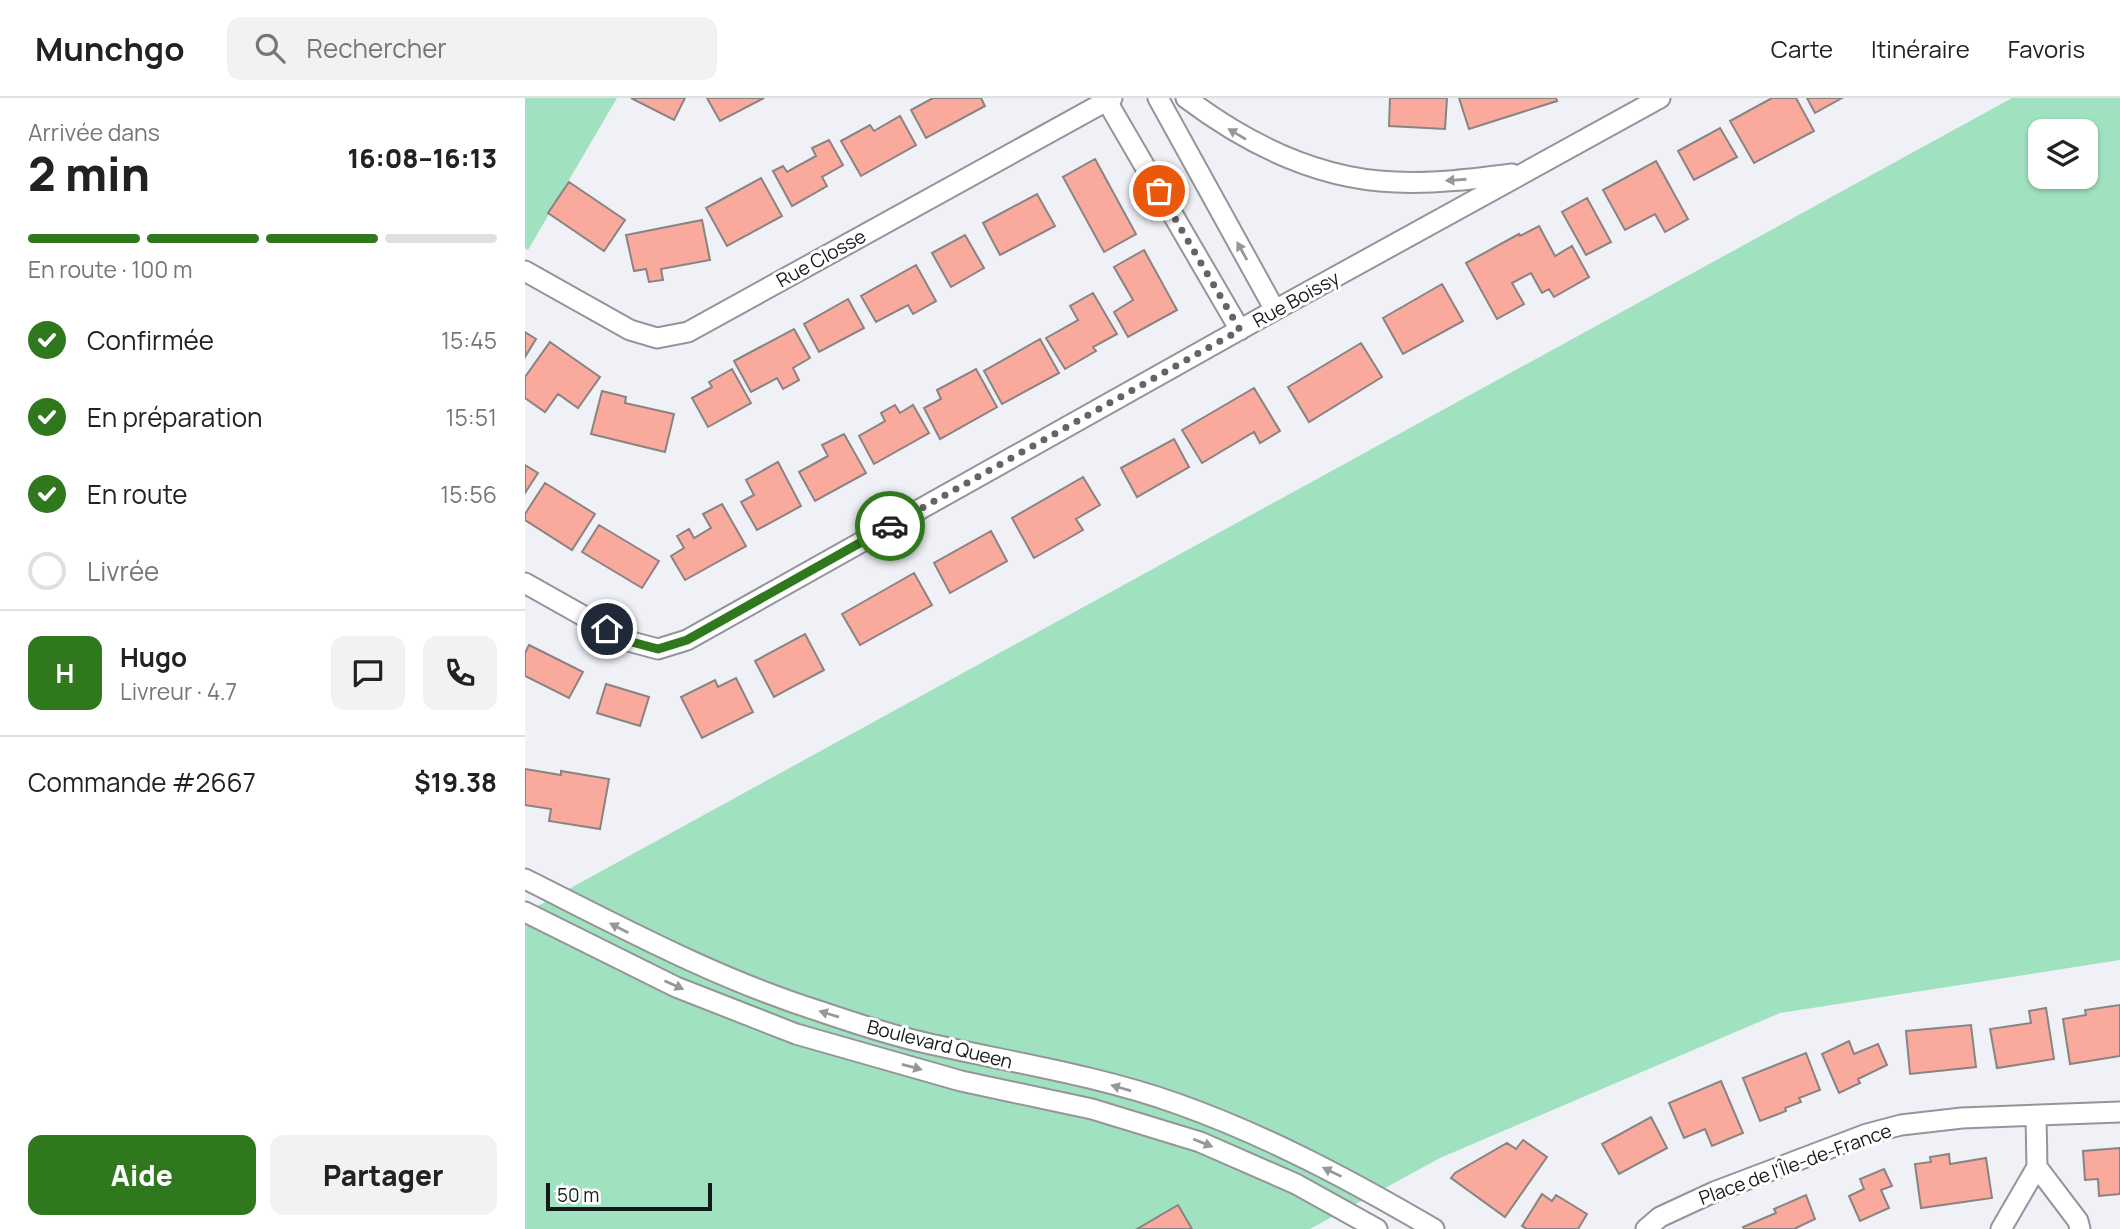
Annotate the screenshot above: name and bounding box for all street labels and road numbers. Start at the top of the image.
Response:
street label: Rue Closse [772,223,870,293]
street label: Rue Boissy [1248,265,1344,333]
street label: Boulevard Queen [865,1013,1015,1075]
street label: Place de l'Île-de-France [1695,1117,1895,1211]

